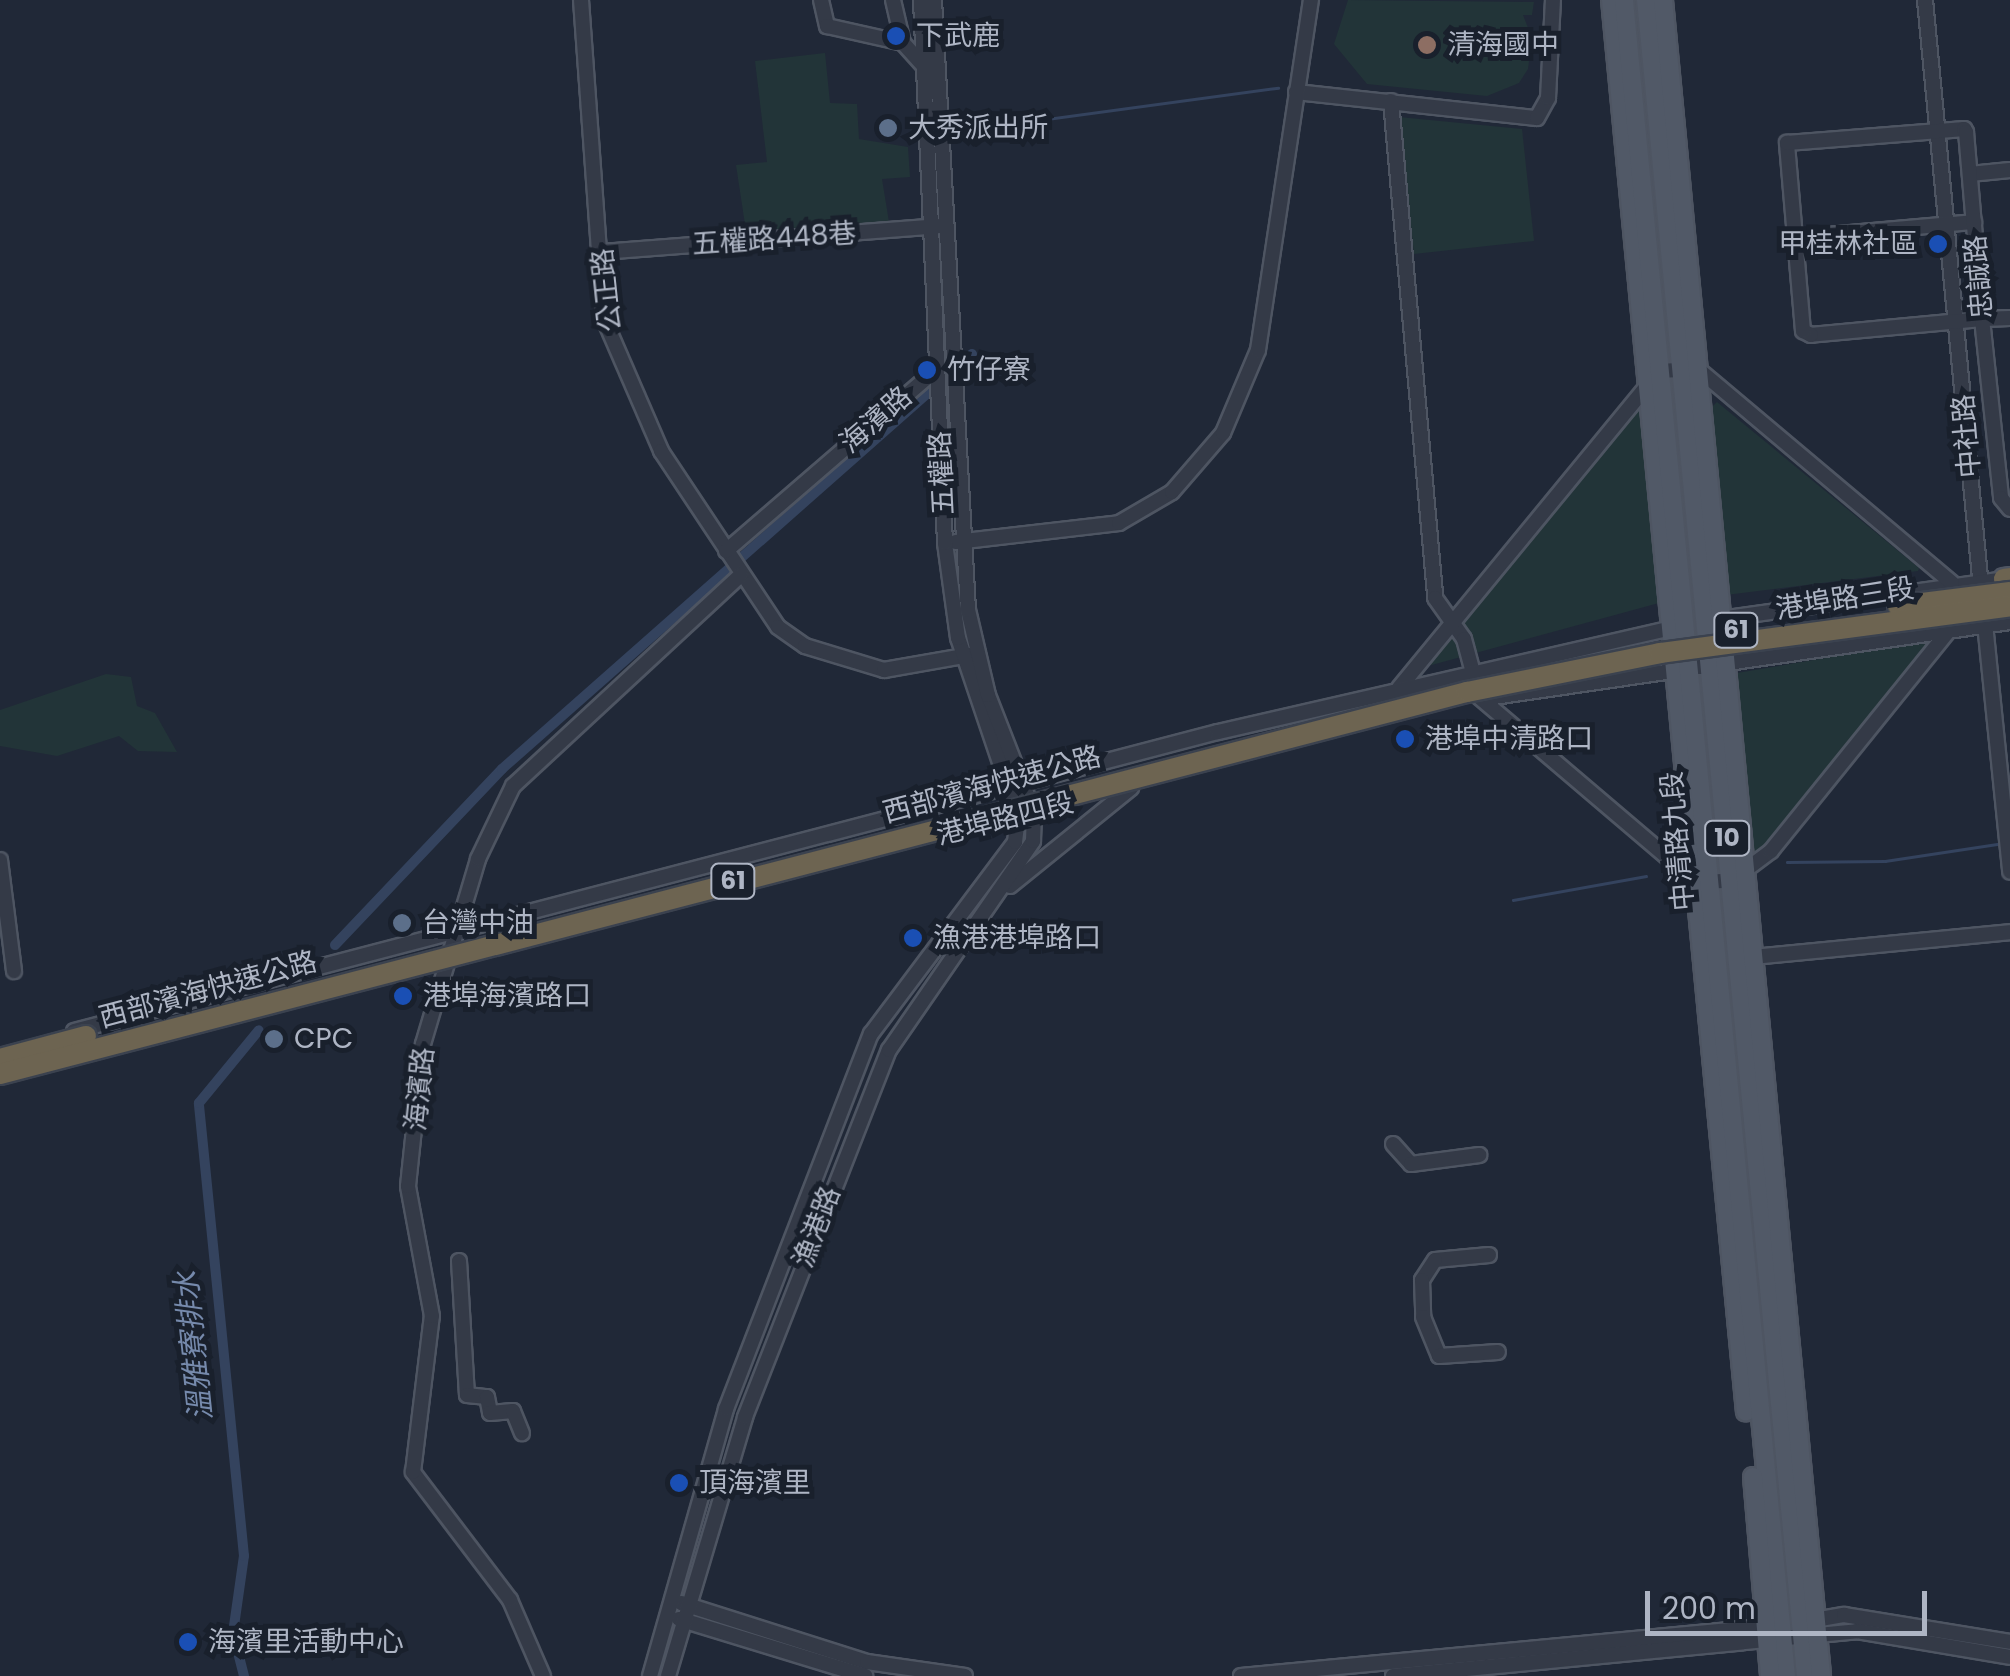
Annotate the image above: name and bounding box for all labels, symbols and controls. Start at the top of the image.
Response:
place label: 下武鹿 [916,19,1000,53]
marker: 下武鹿 [885,25,907,47]
place label: 清海國中 [1447,28,1559,62]
marker: 清海國中 [1416,34,1438,56]
place label: 大秀派出所 [908,111,1048,145]
marker: 大秀派出所 [877,117,899,139]
street label: 五權路448巷 [691,216,857,262]
place label: 甲桂林社區 [1778,227,1918,261]
marker: 甲桂林社區 [1927,233,1949,255]
street label: 忠誠路 [1959,234,1999,320]
street label: 公正路 [586,246,628,334]
place label: 竹仔寮 [947,353,1031,387]
marker: 竹仔寮 [916,359,938,381]
street label: 海濱路 [833,380,919,460]
street label: 中社路 [1947,393,1987,479]
street label: 五權路 [923,430,961,516]
street label: 港埠路三段 [1773,571,1917,627]
road number: 61 [1711,610,1761,650]
place label: 港埠中清路口 [1425,722,1593,756]
marker: 港埠中清路口 [1394,728,1416,750]
street label: 西部濱海快速公路 [879,740,1105,830]
street label: 中清路九段 [1655,770,1701,912]
street label: 港埠路四段 [933,786,1077,852]
road number: 10 [1702,818,1752,858]
road number: 61 [708,861,758,901]
place label: 台灣中油 [422,906,534,940]
marker: 台灣中油 [391,912,413,934]
place label: 漁港港埠路口 [933,921,1101,955]
marker: 漁港港埠路口 [902,927,924,949]
street label: 西部濱海快速公路 [95,945,321,1035]
place label: 港埠海濱路口 [423,979,591,1013]
marker: 港埠海濱路口 [392,985,414,1007]
place label: CPC [294,1022,353,1056]
marker: CPC [263,1028,285,1050]
street label: 海濱路 [399,1045,441,1133]
street label: 漁港路 [786,1182,848,1272]
water label: 溫雅寮排水 [168,1270,220,1422]
place label: 頂海濱里 [699,1466,811,1500]
marker: 頂海濱里 [668,1472,690,1494]
scale bar [1650,1571,1932,1633]
text: 200 m [1662,1587,1756,1630]
place label: 海濱里活動中心 [208,1625,404,1659]
marker: 海濱里活動中心 [177,1631,199,1653]

